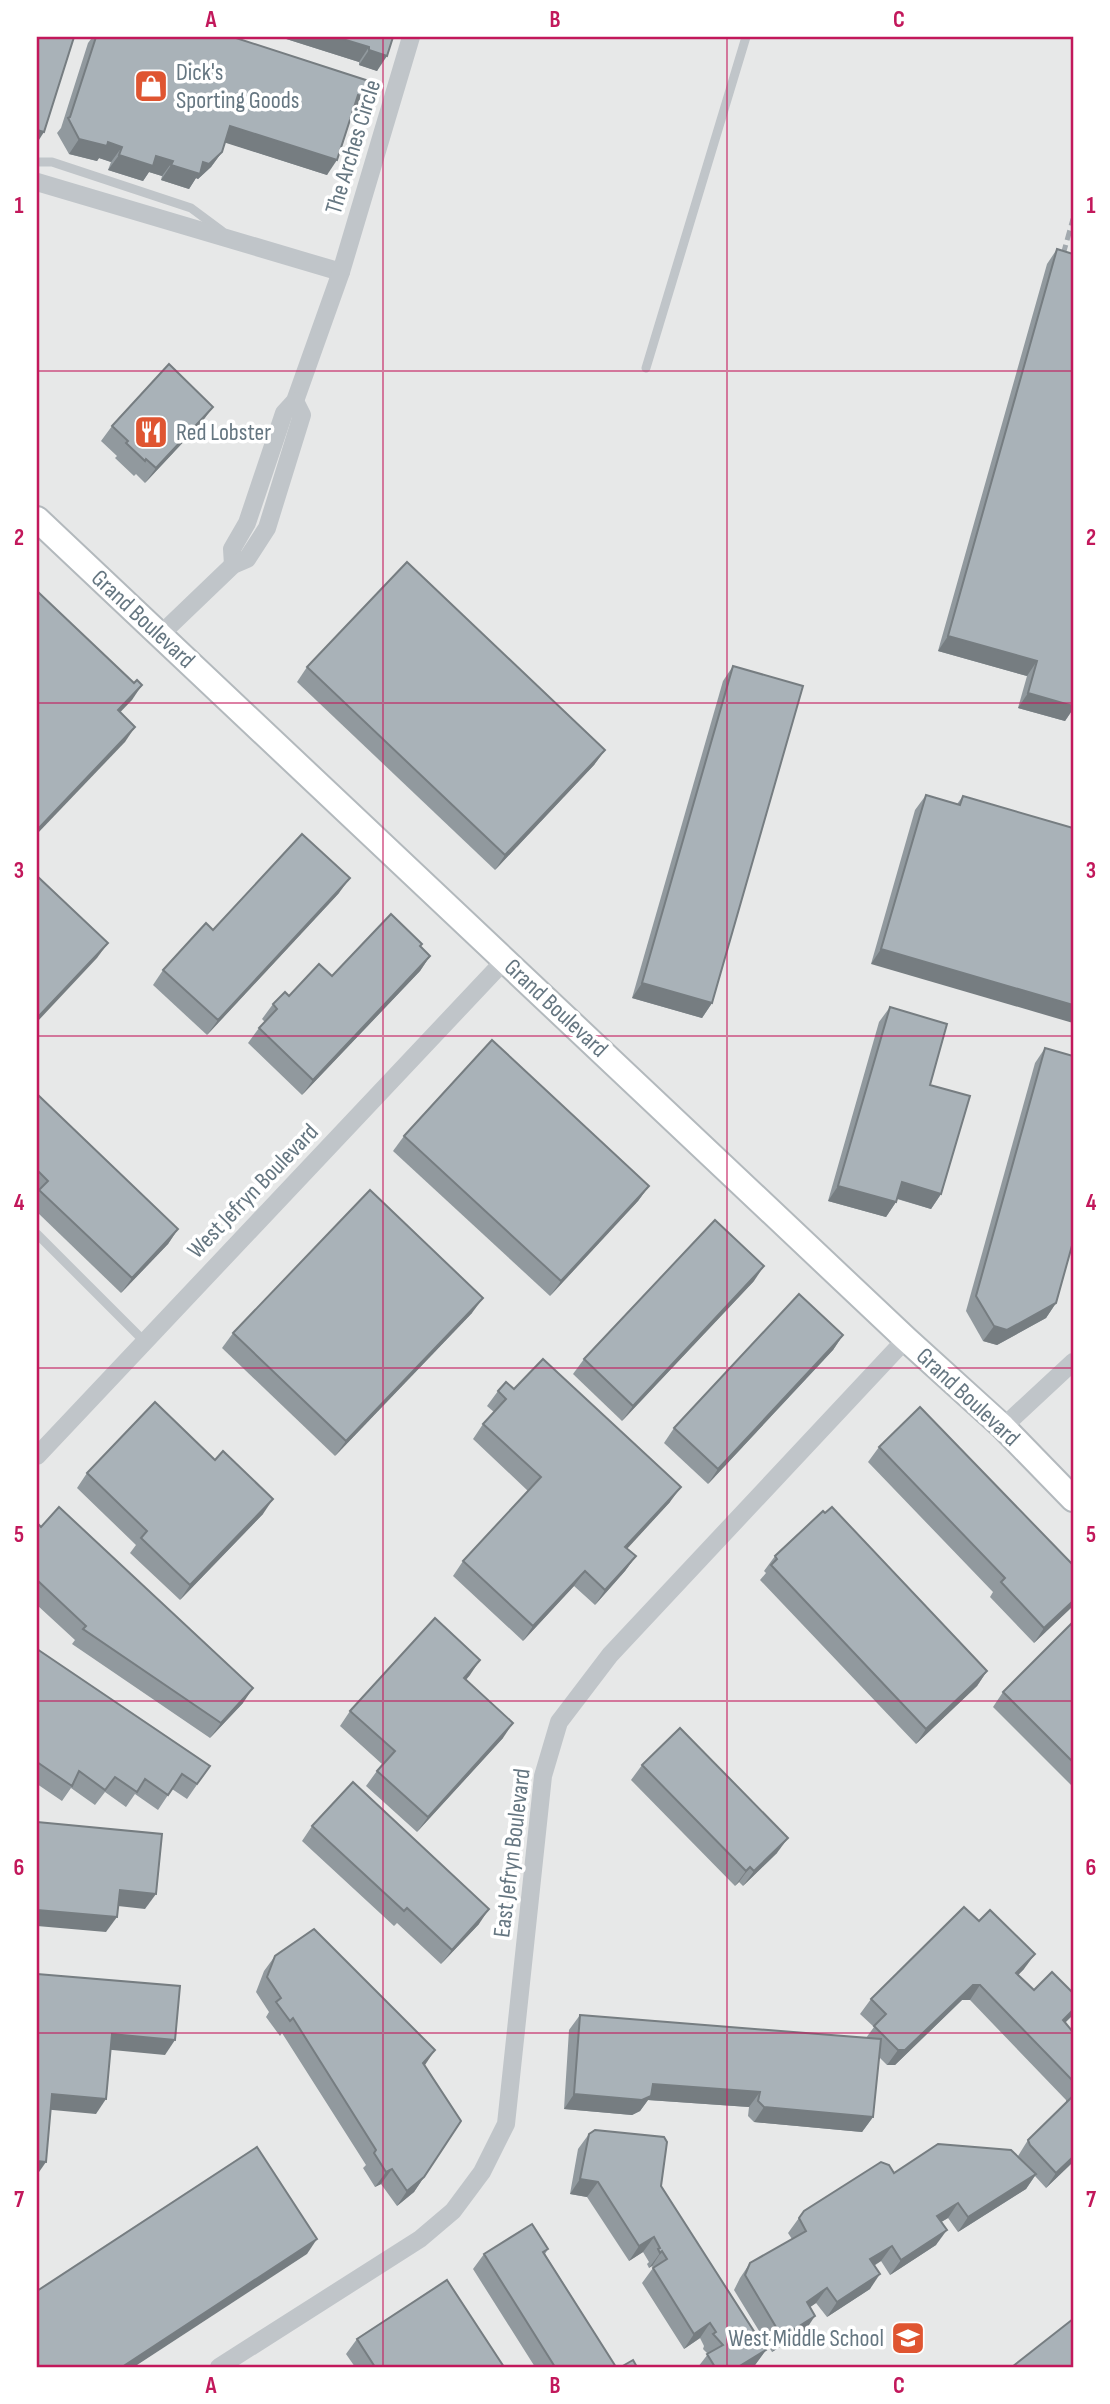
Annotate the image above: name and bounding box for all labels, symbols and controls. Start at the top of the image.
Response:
text: A [205,6,218,34]
text: B [550,6,561,34]
text: C [893,6,905,34]
place label: Dick's Sporting Goods [176,58,299,115]
shop icon: Dick's Sporting Goods [132,67,170,105]
street label: The Arches Circle [319,76,387,218]
text: 1 [14,192,24,220]
text: 1 [1086,192,1096,220]
restaurant icon: Red Lobster [132,413,170,451]
place label: Red Lobster [176,418,271,447]
text: 2 [14,524,24,552]
text: 2 [1086,524,1096,552]
street label: Grand Boulevard [85,564,201,674]
text: 3 [14,857,24,885]
text: 3 [1086,857,1096,885]
street label: Grand Boulevard [498,953,614,1063]
street label: West Jefryn Boulevard [181,1118,325,1264]
text: 4 [14,1189,25,1217]
text: 4 [1086,1189,1097,1217]
street label: Grand Boulevard [910,1342,1026,1452]
text: 5 [14,1521,24,1549]
text: 5 [1086,1521,1096,1549]
street label: East Jefryn Boulevard [487,1767,537,1939]
text: 6 [14,1854,24,1882]
text: 6 [1086,1854,1096,1882]
text: 7 [14,2186,24,2214]
text: 7 [1086,2186,1096,2214]
school or university icon: West Middle School [889,2319,927,2357]
place label: West Middle School [728,2324,884,2353]
text: A [205,2372,218,2400]
text: B [550,2372,561,2400]
text: C [893,2372,905,2400]

